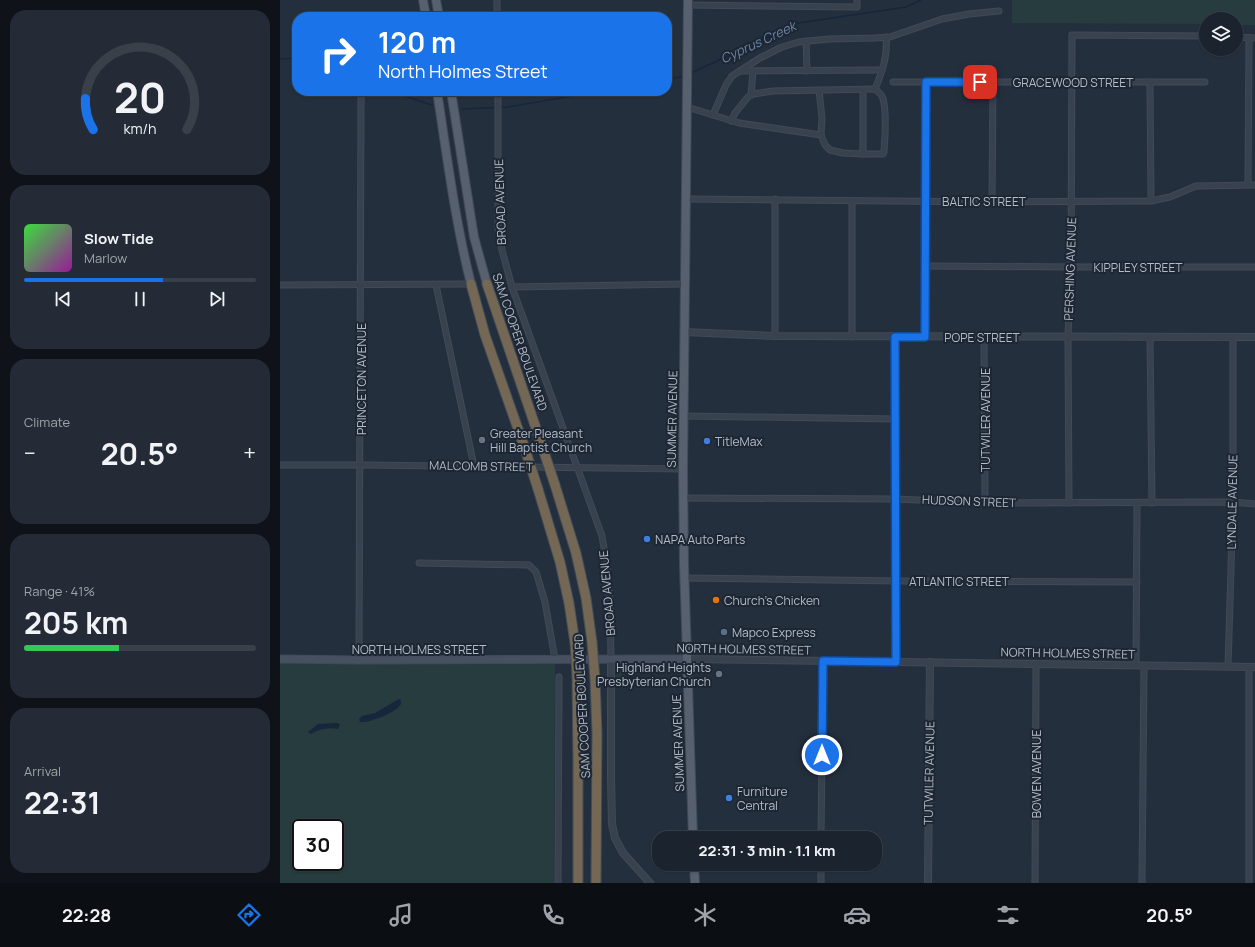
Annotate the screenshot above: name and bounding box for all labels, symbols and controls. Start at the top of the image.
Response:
map controls [1199,12,1243,56]
button: layers [1199,12,1243,56]
water label: Cyprus Creek [717,16,801,67]
text: 120 m [378,23,456,61]
icon: right [312,28,364,80]
text: North Holmes Street [378,59,548,83]
pin [963,65,997,99]
text: 20 [114,69,166,125]
icon: arrive [969,71,991,93]
street label: GRACEWOOD STREET [1013,74,1134,91]
text: km/h [123,119,157,138]
street label: BROAD AVENUE [490,159,510,245]
street label: BALTIC STREET [942,193,1027,210]
street label: PERSHING AVENUE [1060,217,1080,321]
text: Slow Tide [84,228,154,249]
text: Marlow [84,249,127,267]
street label: KIPPLEY STREET [1094,259,1183,276]
street label: SAM COOPER BOULEVARD [488,271,552,413]
icon: previous [52,288,74,310]
icon: pause [129,288,151,310]
icon: next [206,288,228,310]
street label: PRINCETON AVENUE [353,323,370,435]
street label: POPE STREET [944,329,1021,346]
street label: TUTWILER AVENUE [977,368,994,472]
street label: SUMMER AVENUE [663,370,681,468]
text: Climate [24,413,70,431]
place label: Greater Pleasant Hill Baptist Church [490,425,592,456]
text: 20.5° [101,433,179,474]
place label: TitleMax [715,433,763,450]
marker: Greater Pleasant Hill Baptist Church [477,435,487,445]
marker: TitleMax [702,436,712,446]
text: − [24,438,36,468]
text: + [243,438,256,468]
street label: LYNDALE AVENUE [1223,454,1241,550]
street label: MALCOMB STREET [429,457,534,475]
street label: HUDSON STREET [922,491,1017,511]
place label: NAPA Auto Parts [655,531,745,548]
marker: NAPA Auto Parts [642,534,652,544]
street label: BROAD AVENUE [595,549,619,636]
street label: ATLANTIC STREET [909,573,1010,590]
text: Range · 41% [24,582,95,600]
place label: Church's Chicken [724,592,820,609]
marker: Church's Chicken [711,595,721,605]
text: 205 km [24,602,128,643]
place label: Mapco Express [732,624,816,641]
marker: Mapco Express [719,627,729,637]
street label: SAM COOPER BOULEVARD [570,633,594,779]
street label: NORTH HOLMES STREET [677,639,812,659]
street label: NORTH HOLMES STREET [352,641,487,658]
street label: NORTH HOLMES STREET [1001,643,1136,663]
place label: Highland Heights Presbyterian Church [597,659,711,690]
marker: Highland Heights Presbyterian Church [714,669,724,679]
street label: SUMMER AVENUE [668,694,688,792]
street label: TUTWILER AVENUE [920,721,938,825]
street label: BOWEN AVENUE [1028,730,1045,818]
position arrow [801,734,843,776]
text: Arrival [24,762,61,780]
text: 22:31 [24,782,101,823]
place label: Furniture Central [737,783,788,814]
marker: Furniture Central [724,793,734,803]
speed limit sign: 30 [292,819,344,871]
text: 22:31 · 3 min · 1.1 km [699,840,835,861]
icon: directions [235,901,263,929]
icon: music [387,901,415,929]
icon: phone [539,901,567,929]
icon: climate [691,901,719,929]
icon: car [843,901,871,929]
icon: filters [994,901,1022,929]
text: 22:28 [62,903,111,927]
text: 20.5° [1146,903,1193,927]

